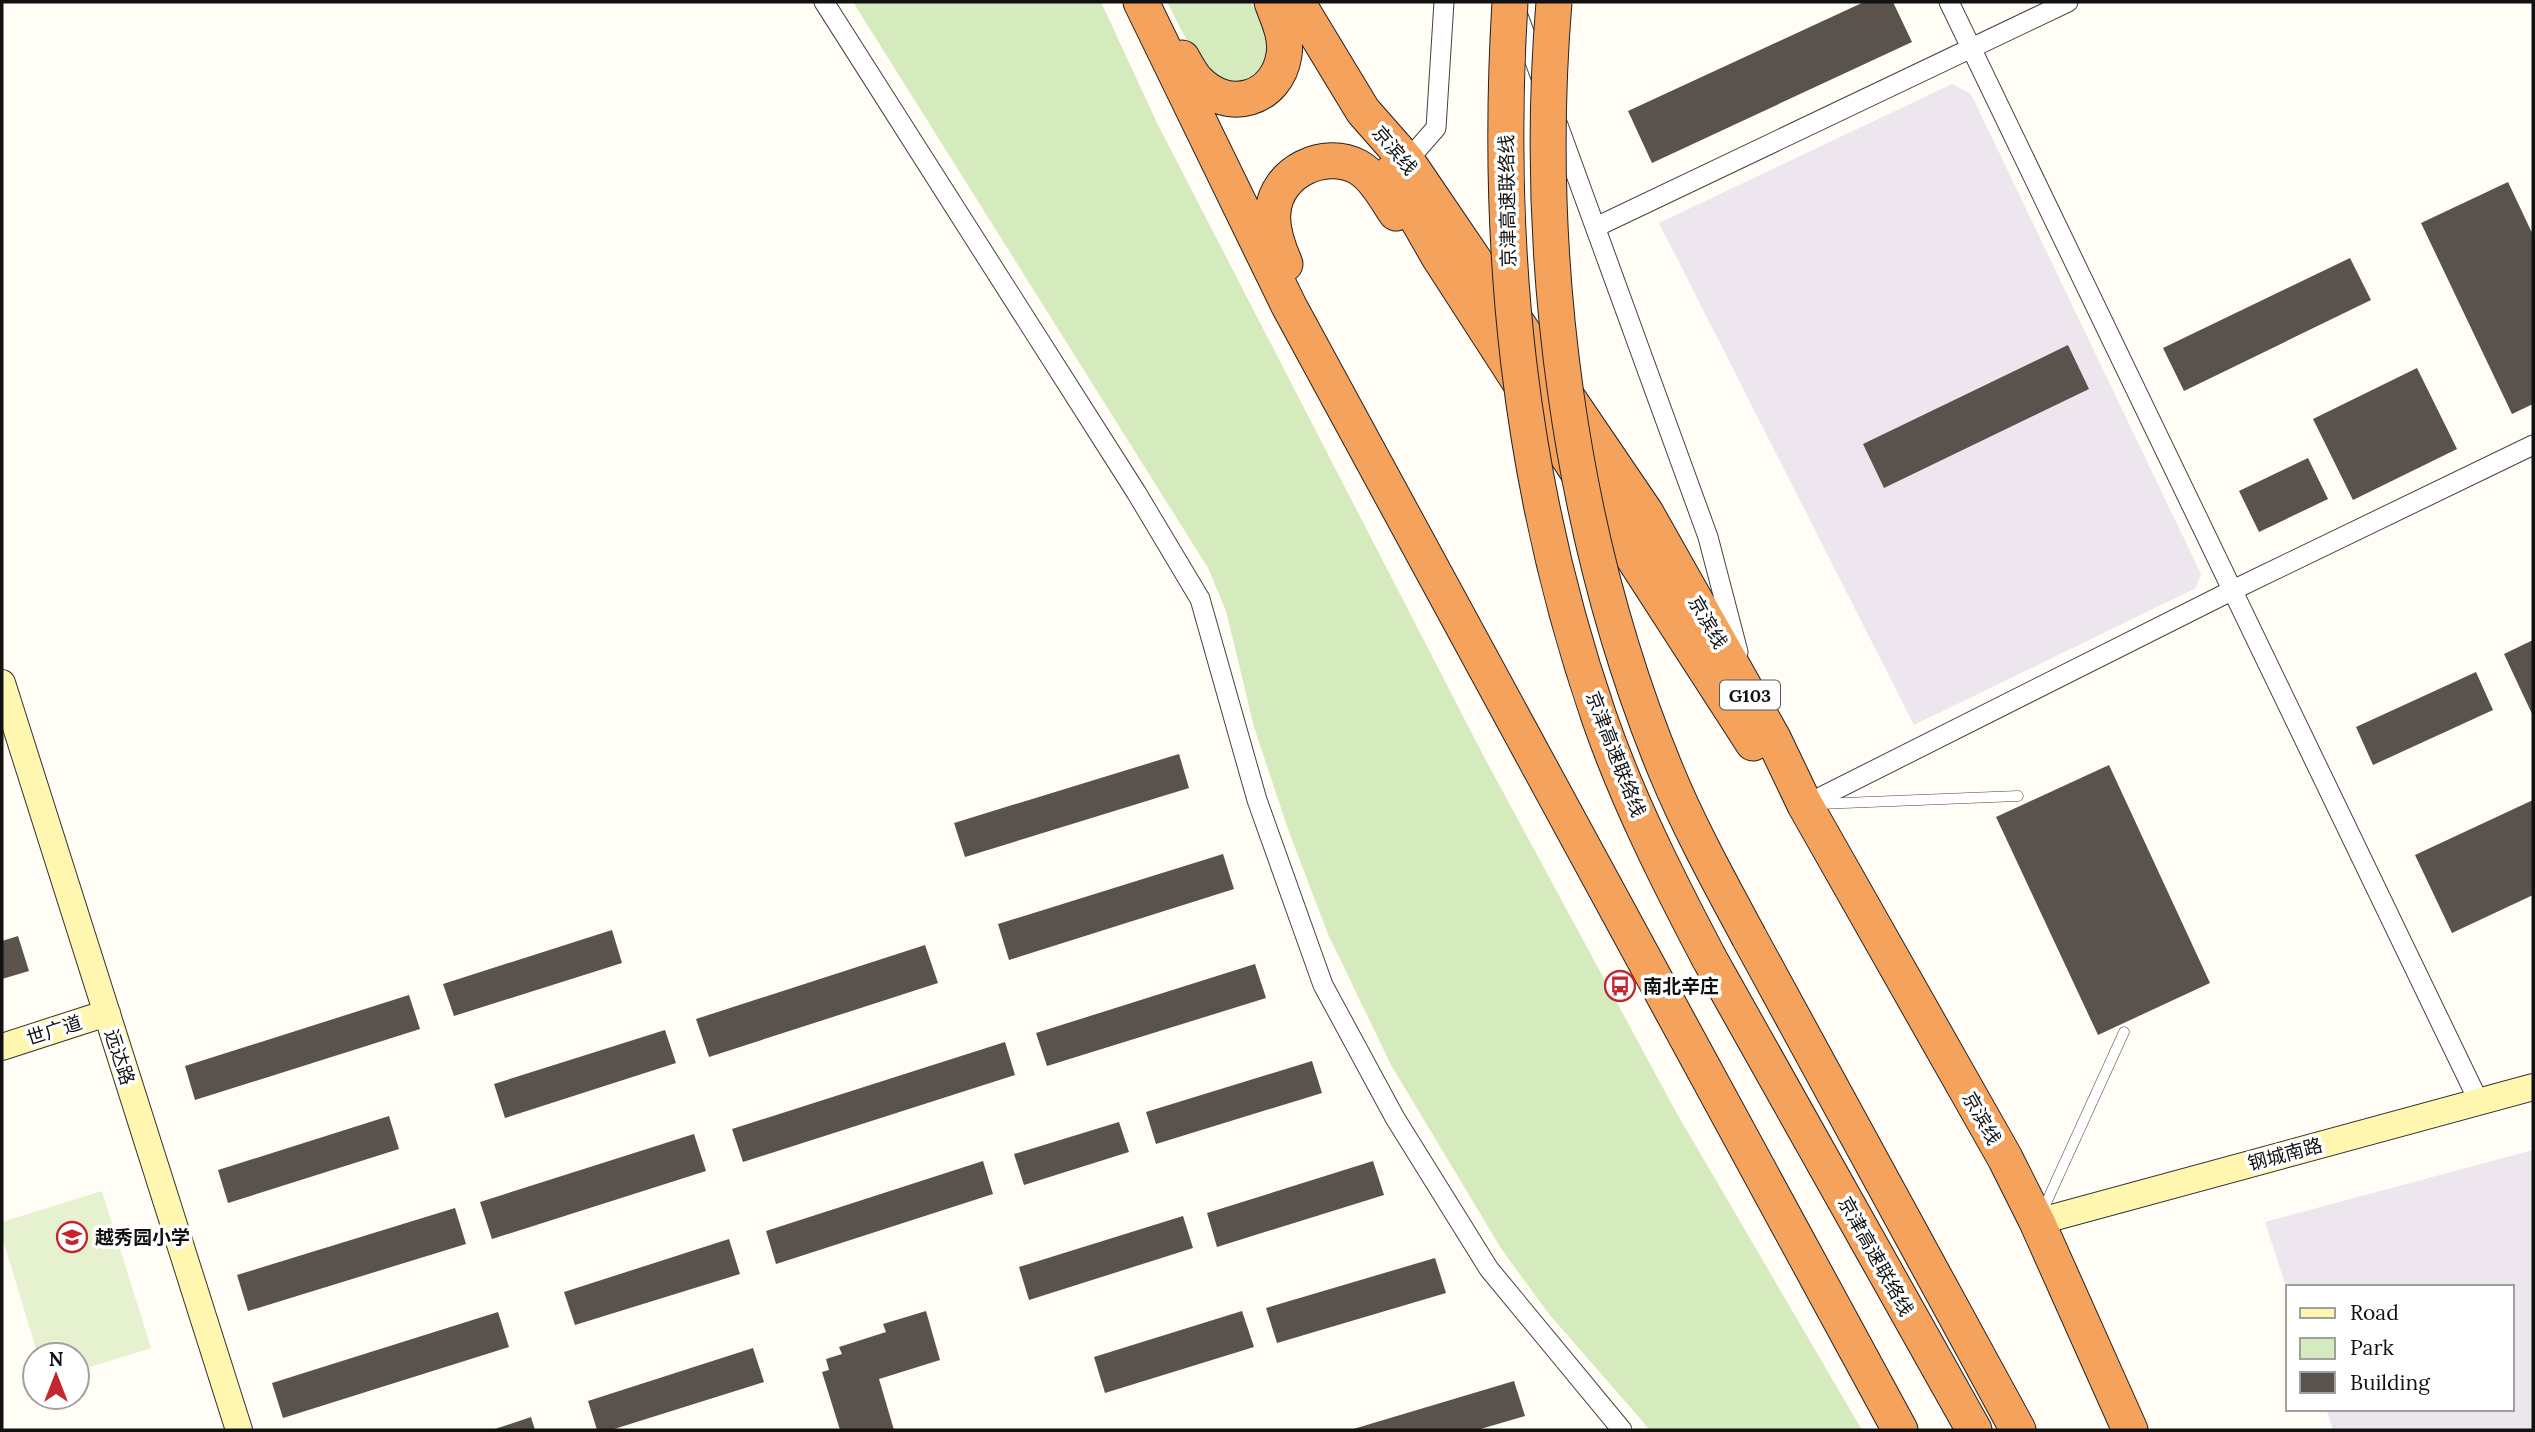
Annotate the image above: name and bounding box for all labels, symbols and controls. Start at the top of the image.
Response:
street label: 京滨线 [1367,120,1423,180]
street label: 京津高速联络线 [1494,134,1520,268]
street label: 京滨线 [1683,591,1733,653]
road number: G103 [1720,680,1780,710]
street label: 京津高速联络线 [1581,688,1651,820]
bus stop icon: 南北辛庄 [1603,969,1637,1003]
place label: 南北辛庄 [1643,974,1719,998]
street label: 世广道 [23,1010,85,1050]
street label: 远达路 [100,1026,140,1088]
street label: 京滨线 [1958,1087,2006,1149]
street label: 钢城南路 [2245,1133,2325,1175]
street label: 京津高速联络线 [1833,1192,1919,1320]
school or university icon: 越秀园小学 [55,1220,89,1254]
place label: 越秀园小学 [95,1225,190,1249]
legend [2286,1285,2514,1411]
text: Road [2350,1299,2399,1326]
text: Park [2350,1334,2394,1361]
north arrow [21,1341,91,1411]
text: N [49,1347,64,1371]
text: Building [2350,1369,2430,1396]

